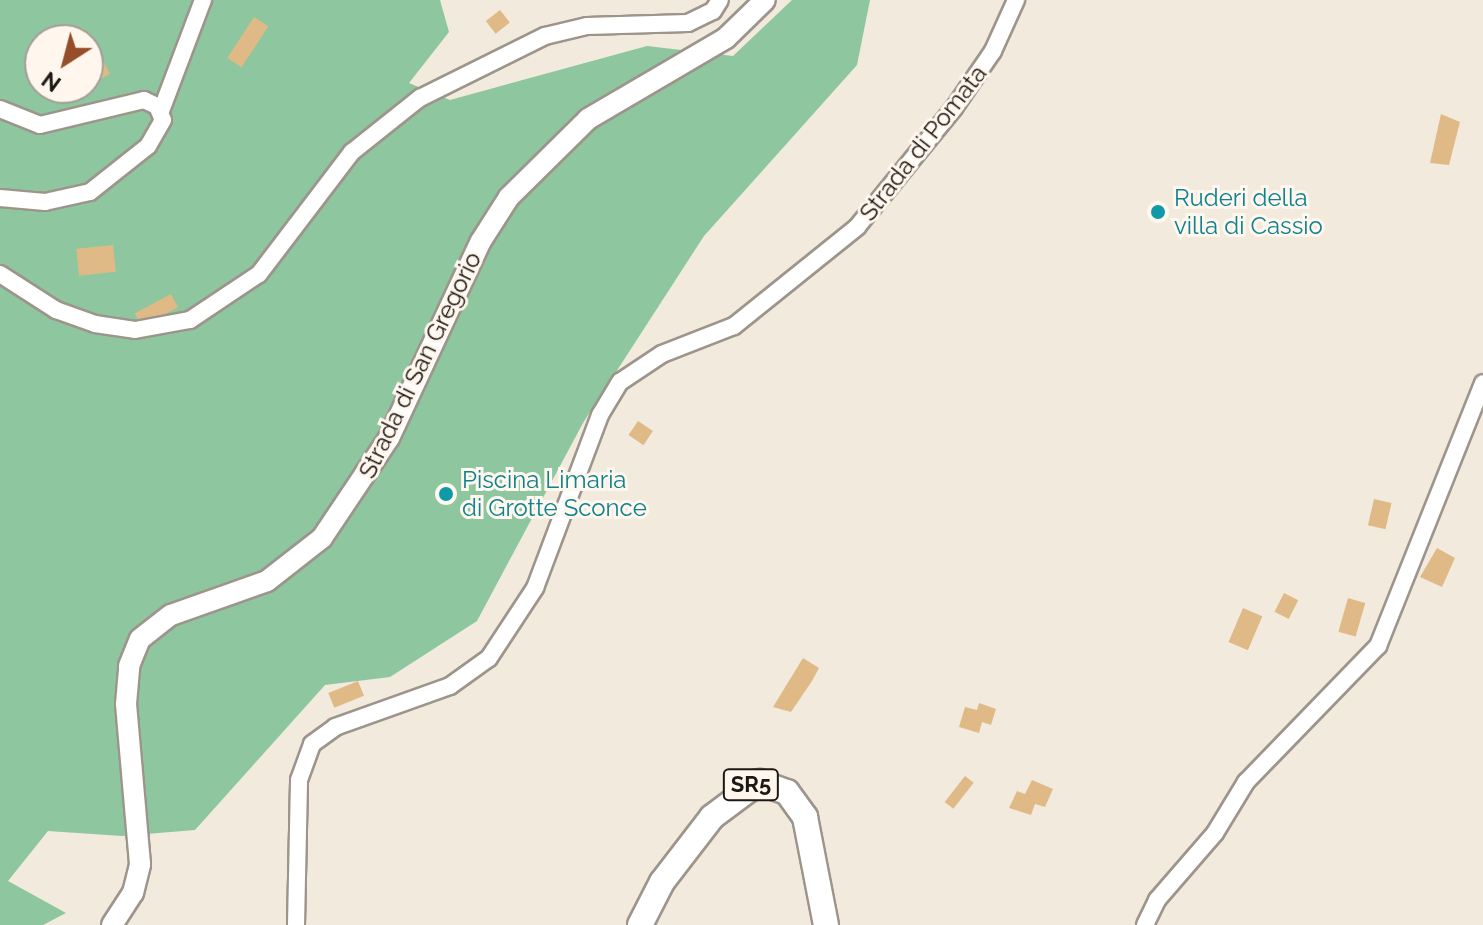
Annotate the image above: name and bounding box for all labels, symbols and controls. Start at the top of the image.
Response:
north arrow [24,24,104,104]
street label: Strada di Pomata [853,60,993,226]
text: N [37,66,66,97]
place label: Ruderi della villa di Cassio [1174,184,1323,240]
marker: Ruderi della villa di Cassio [1149,203,1167,221]
street label: Strada di San Gregorio [353,247,487,483]
place label: Piscina Limaria di Grotte Sconce [462,466,647,522]
marker: Piscina Limaria di Grotte Sconce [437,485,455,503]
road number: SR5 [721,767,781,803]

